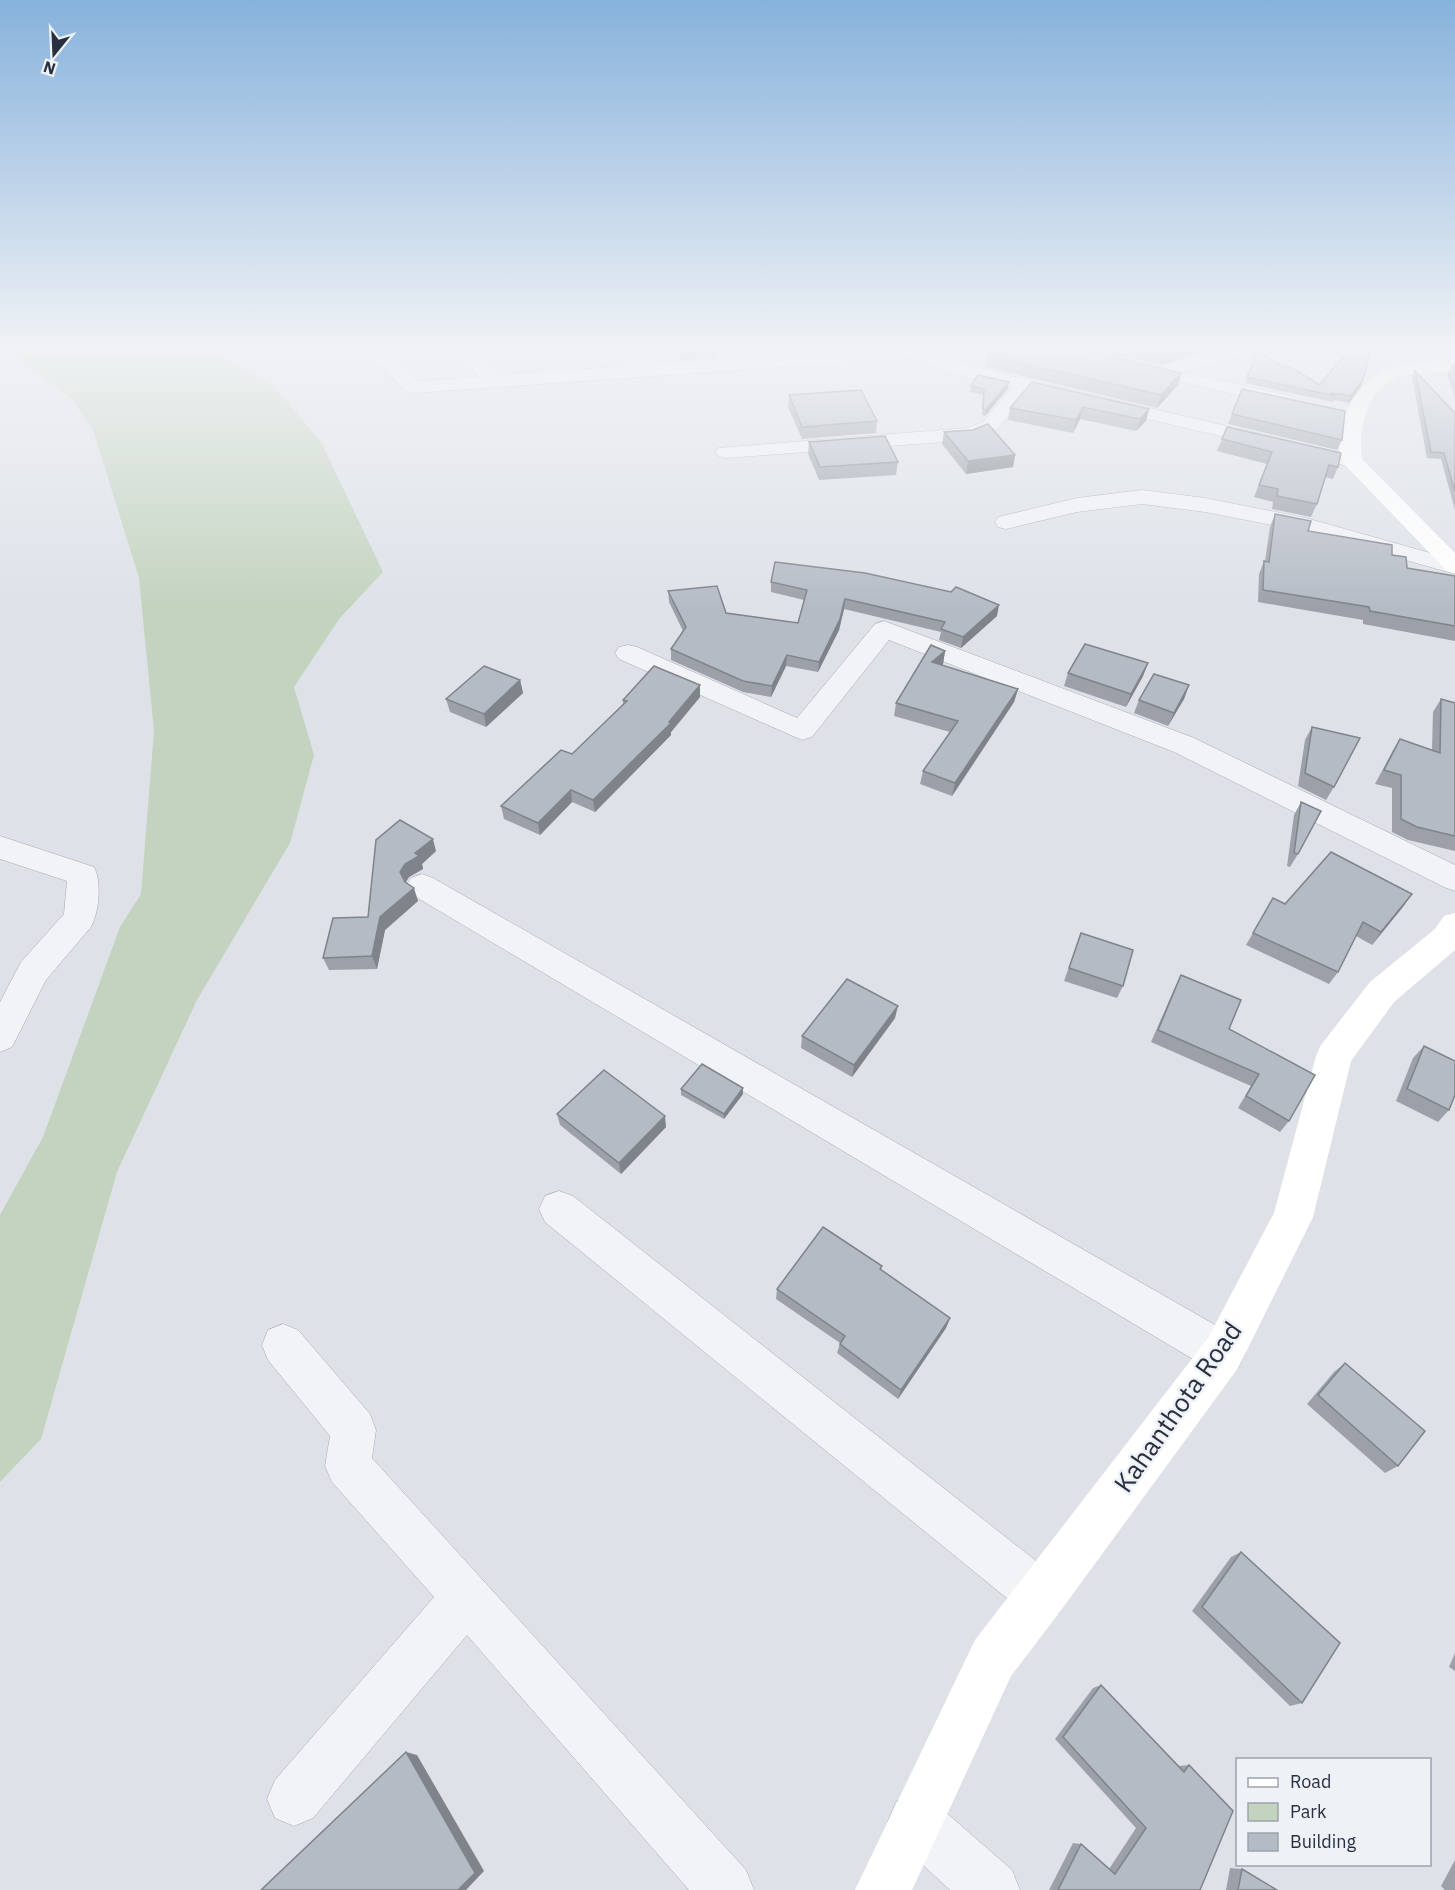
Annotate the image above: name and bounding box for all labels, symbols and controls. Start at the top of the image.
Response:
north arrow [24,24,84,84]
text: N [41,57,58,80]
street label: Kahanthota Road [1106,1314,1249,1498]
legend [1236,1758,1431,1866]
text: Road [1290,1770,1331,1793]
text: Park [1290,1800,1327,1823]
text: Building [1290,1830,1357,1853]

